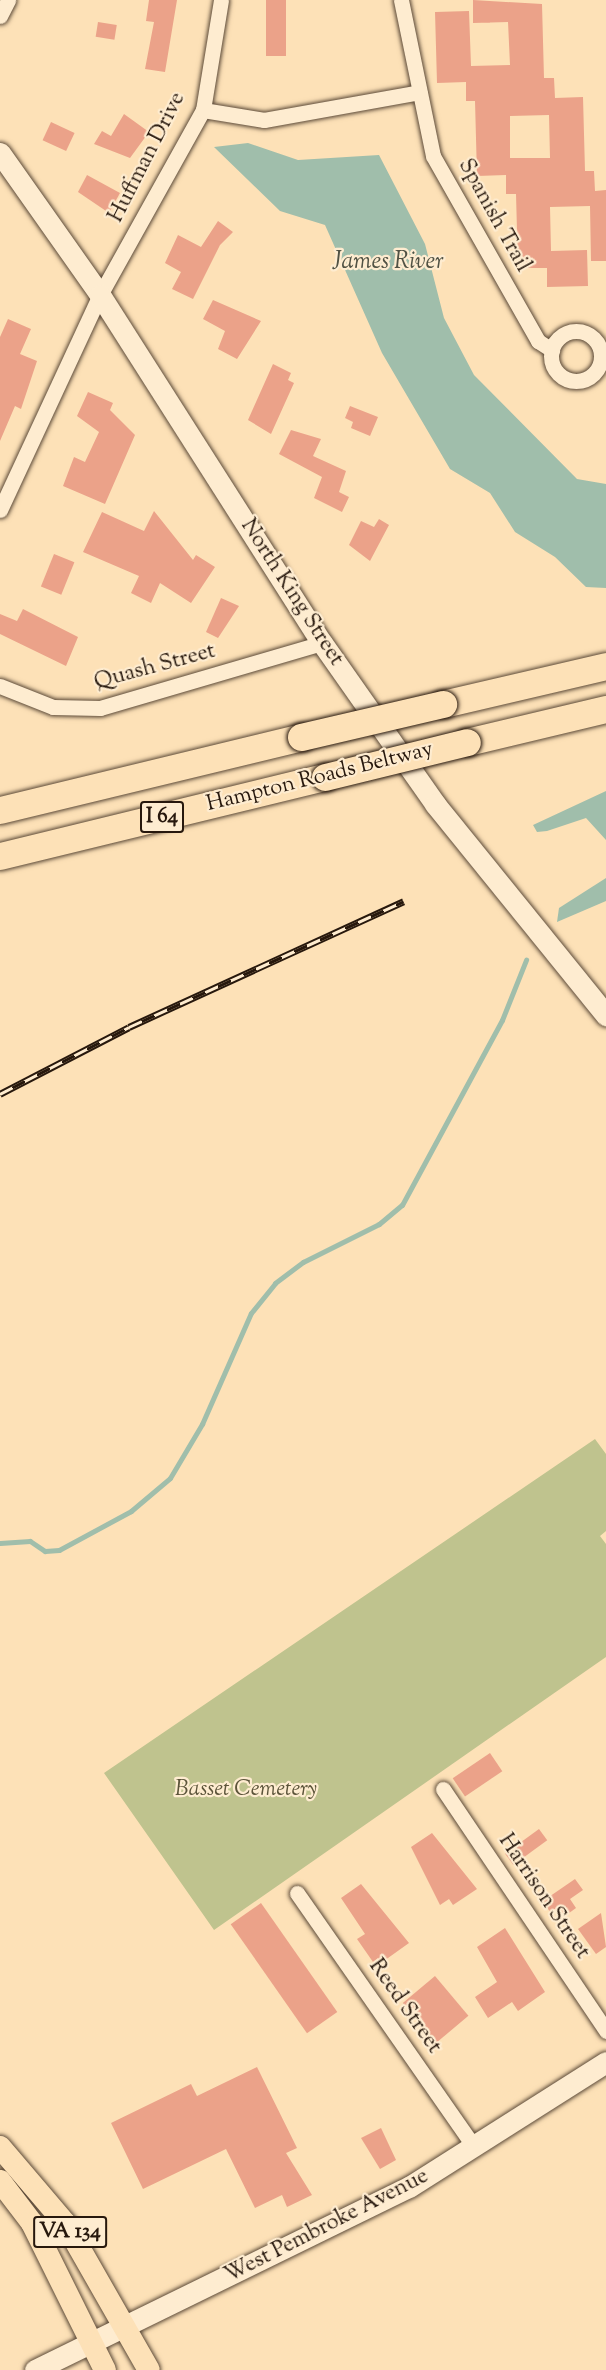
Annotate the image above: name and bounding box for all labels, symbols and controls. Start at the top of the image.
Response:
street label: Huffman Drive [104,89,192,227]
street label: Spanish Trail [451,155,535,277]
water label: James River [332,249,444,277]
street label: North King Street [234,515,348,671]
street label: Quash Street [92,639,218,697]
street label: Hampton Roads Beltway [204,737,436,819]
road number: I 64 [140,799,184,835]
park label: Basset Cemetery [175,1778,317,1804]
street label: Harrison Street [491,1829,595,1965]
street label: Reed Street [362,1955,446,2059]
street label: West Pembroke Avenue [221,2164,433,2290]
road number: VA 134 [32,2214,107,2250]

